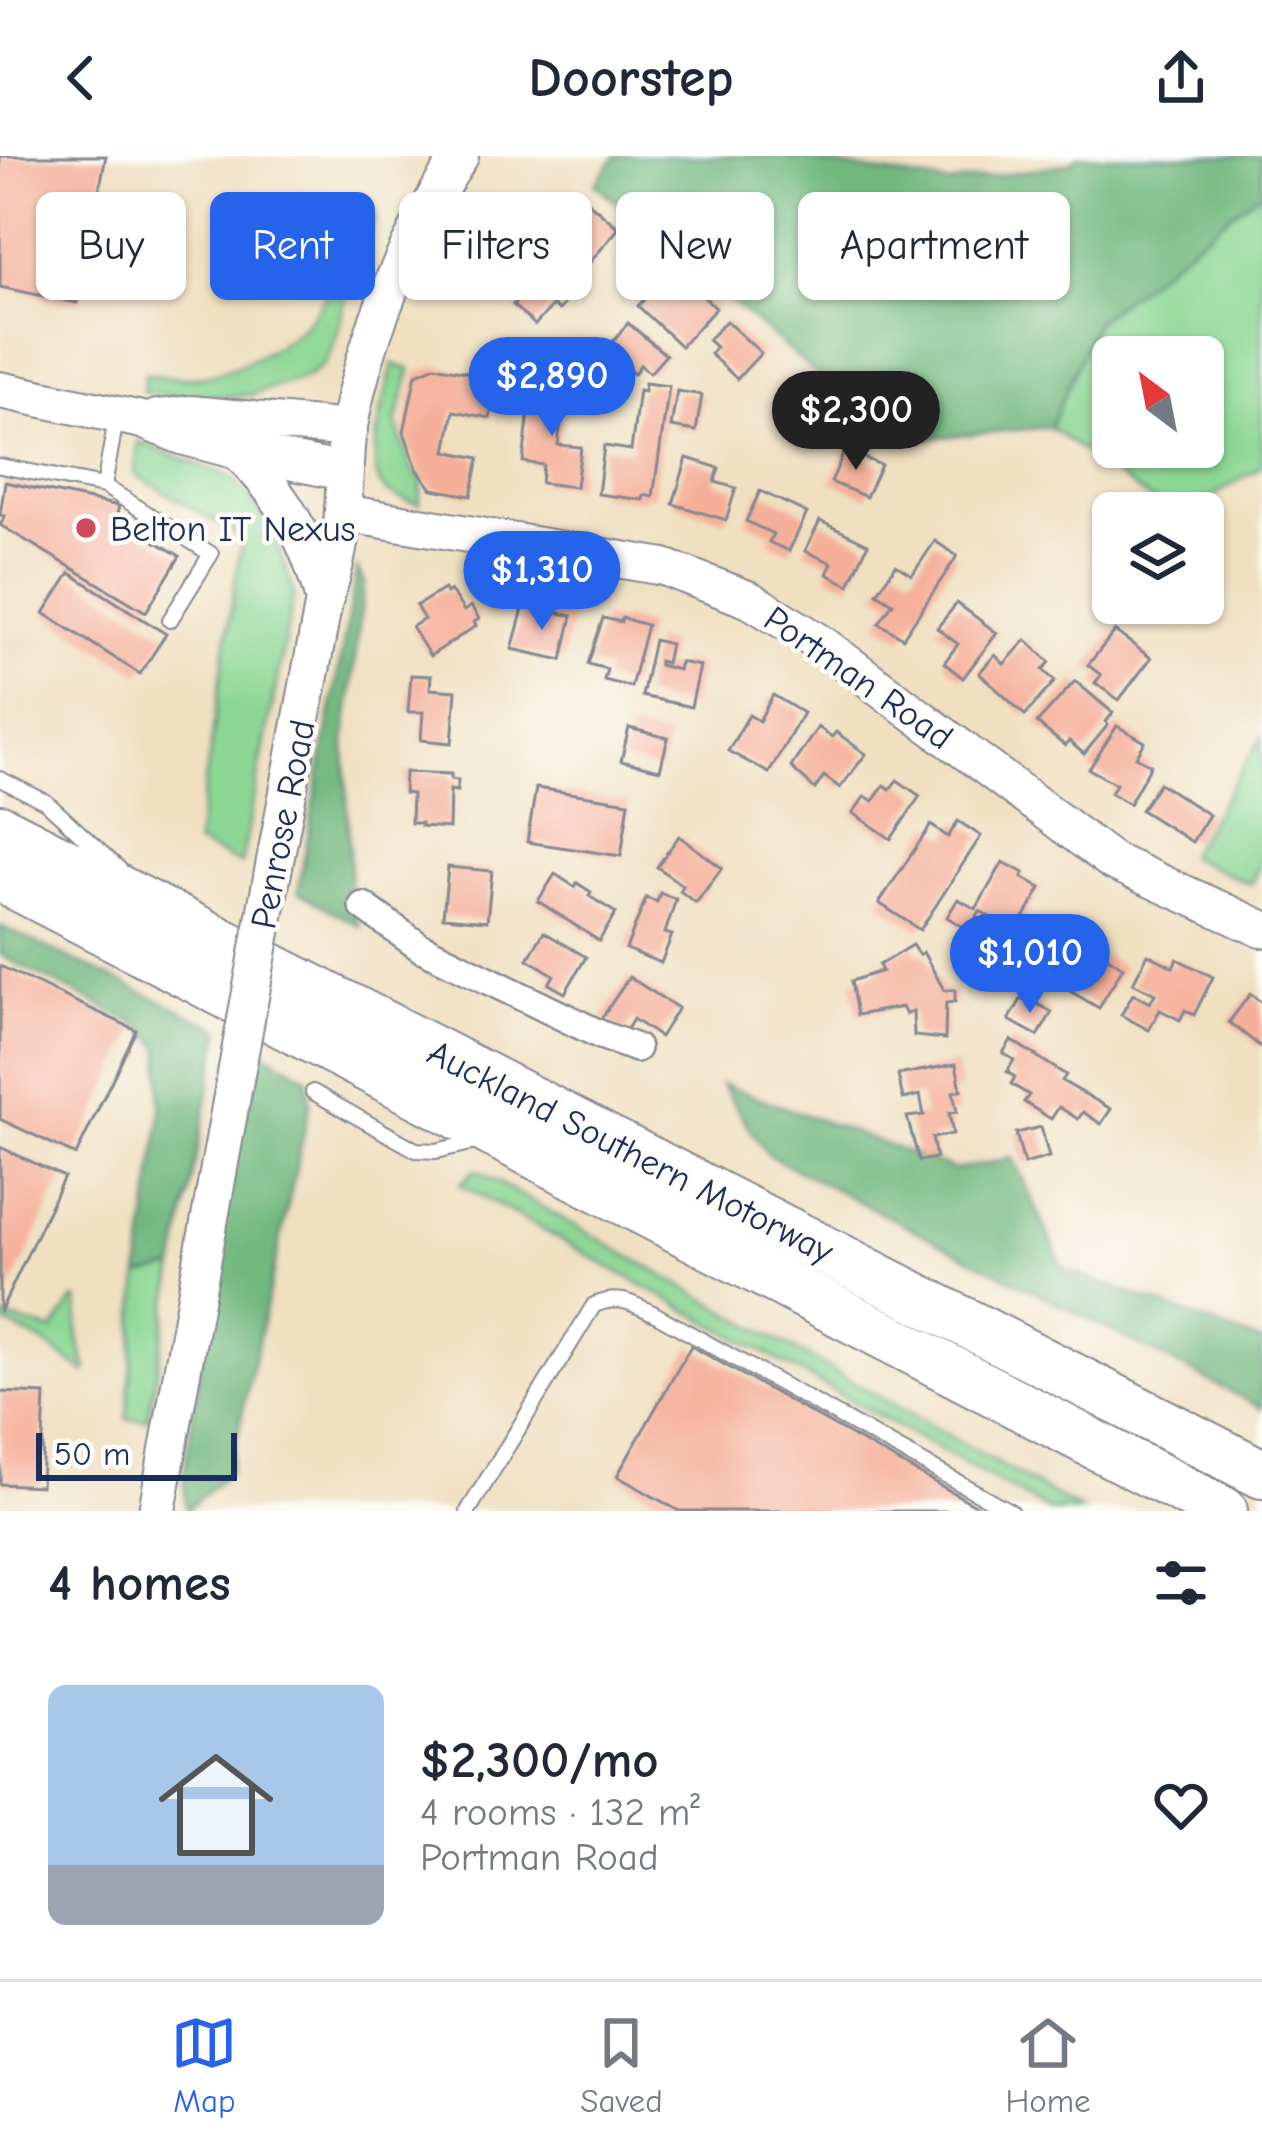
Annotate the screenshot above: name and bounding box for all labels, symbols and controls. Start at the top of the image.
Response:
icon: back [48,45,114,111]
icon: share [1148,45,1214,111]
text: Doorstep [528,47,734,110]
chip: Buy [36,192,186,300]
chip: Rent [210,192,375,300]
chip: Filters [399,192,592,300]
chip: New [616,192,774,300]
chip: Apartment [798,192,1070,300]
north arrow [1092,336,1224,468]
map controls [1092,336,1224,624]
pin: $2,890 [454,337,650,439]
text: $2,890 [495,353,609,398]
pin: $2,300 [758,371,954,473]
text: $2,300 [799,387,913,432]
button: layers [1092,492,1224,624]
place label: Belton IT Nexus [110,509,356,550]
marker: Belton IT Nexus [73,515,99,541]
pin: $1,310 [444,531,640,633]
text: $1,310 [490,547,594,592]
street label: Portman Road [756,598,960,758]
street label: Penrose Road [243,716,324,932]
pin: $1,010 [932,914,1128,1016]
text: $1,010 [977,930,1083,975]
street label: Auckland Southern Motorway [421,1032,841,1273]
scale bar [36,1427,237,1480]
text: 50 m [54,1435,130,1473]
icon: filters [1148,1550,1214,1616]
text: 4 homes [48,1554,231,1613]
text: $2,300/mo [420,1731,659,1790]
icon: home [144,1733,288,1877]
icon: heart [1148,1772,1214,1838]
text: 4 rooms · 132 m² [420,1790,700,1835]
text: Portman Road [420,1835,659,1880]
tab: Map [171,2010,237,2120]
tab: Saved [580,2010,663,2120]
tab: Home [1005,2010,1091,2120]

